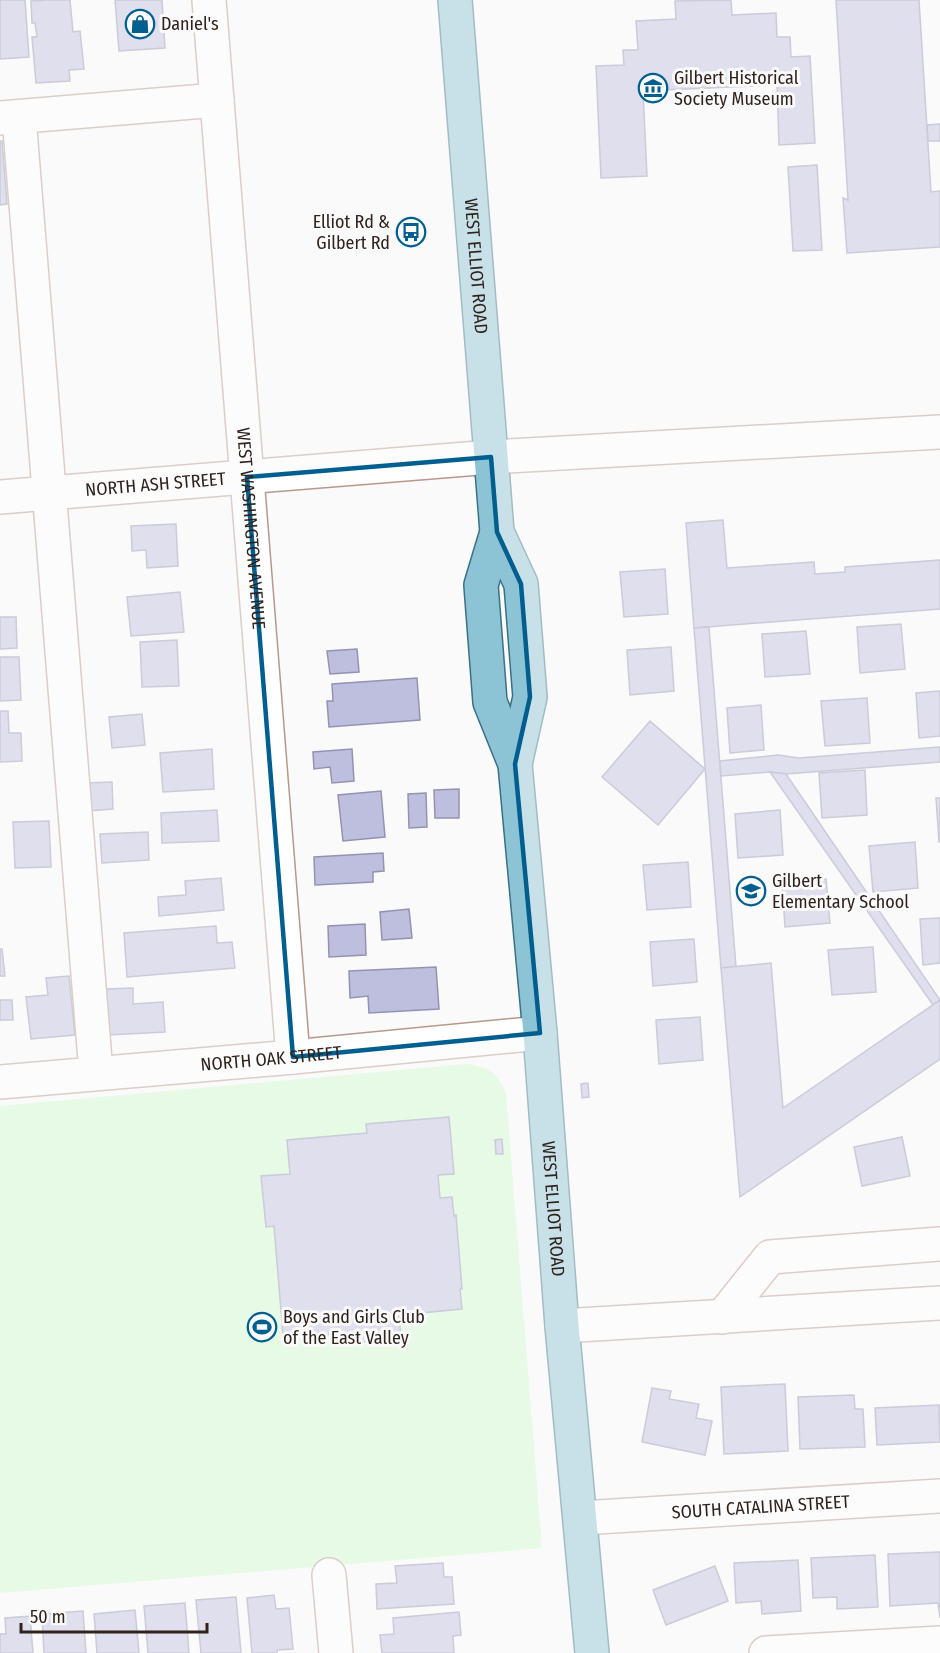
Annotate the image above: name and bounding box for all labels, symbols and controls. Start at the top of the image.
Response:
shop icon: Daniel's [124,8,156,40]
place label: Daniel's [161,13,219,35]
place label: Gilbert Historical Society Museum [674,67,799,110]
museum icon: Gilbert Historical Society Museum [637,72,669,104]
street label: WEST ELLIOT ROAD [460,198,492,335]
place label: Elliot Rd & Gilbert Rd [313,211,390,254]
bus stop icon: Elliot Rd & Gilbert Rd [395,216,427,248]
street label: WEST WASHINGTON AVENUE [232,427,270,630]
street label: NORTH ASH STREET [84,468,227,501]
place label: Gilbert Elementary School [772,870,909,913]
school or university icon: Gilbert Elementary School [735,875,767,907]
street label: NORTH OAK STREET [200,1041,343,1076]
street label: WEST ELLIOT ROAD [537,1140,569,1277]
place label: Boys and Girls Club of the East Valley [283,1306,425,1349]
sports icon: Boys and Girls Club of the East Valley [246,1311,278,1343]
street label: SOUTH CATALINA STREET [671,1491,851,1523]
scale bar [21,1596,207,1634]
text: 50 m [30,1606,66,1628]

